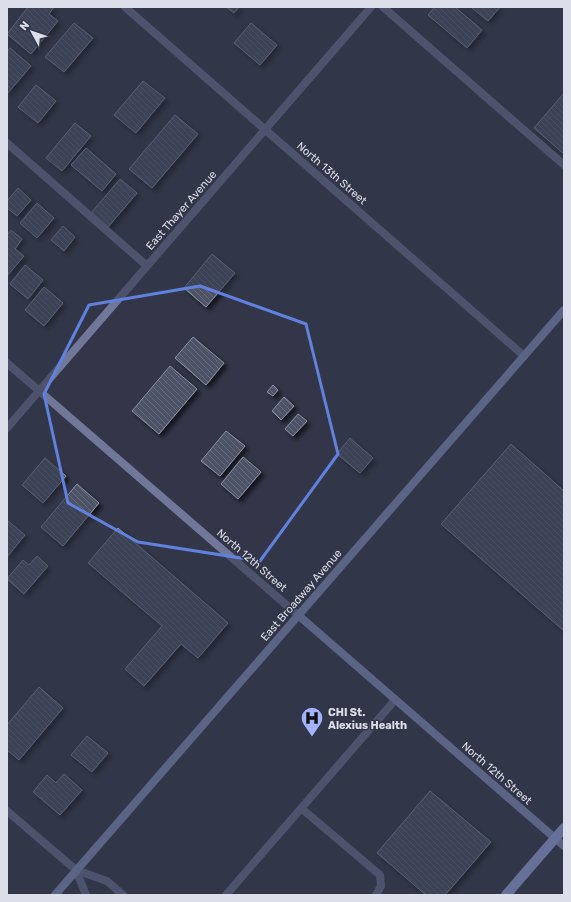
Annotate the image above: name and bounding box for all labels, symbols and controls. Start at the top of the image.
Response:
north arrow [12,12,52,52]
text: N [17,19,32,33]
street label: North 13th Street [294,139,370,208]
street label: East Thayer Avenue [143,168,219,253]
street label: North 12th Street [214,526,290,595]
street label: East Broadway Avenue [258,547,345,644]
hospital icon: CHI St. Alexius Health [299,705,325,738]
place label: CHI St. Alexius Health [328,706,407,732]
street label: North 12th Street [459,739,535,808]

